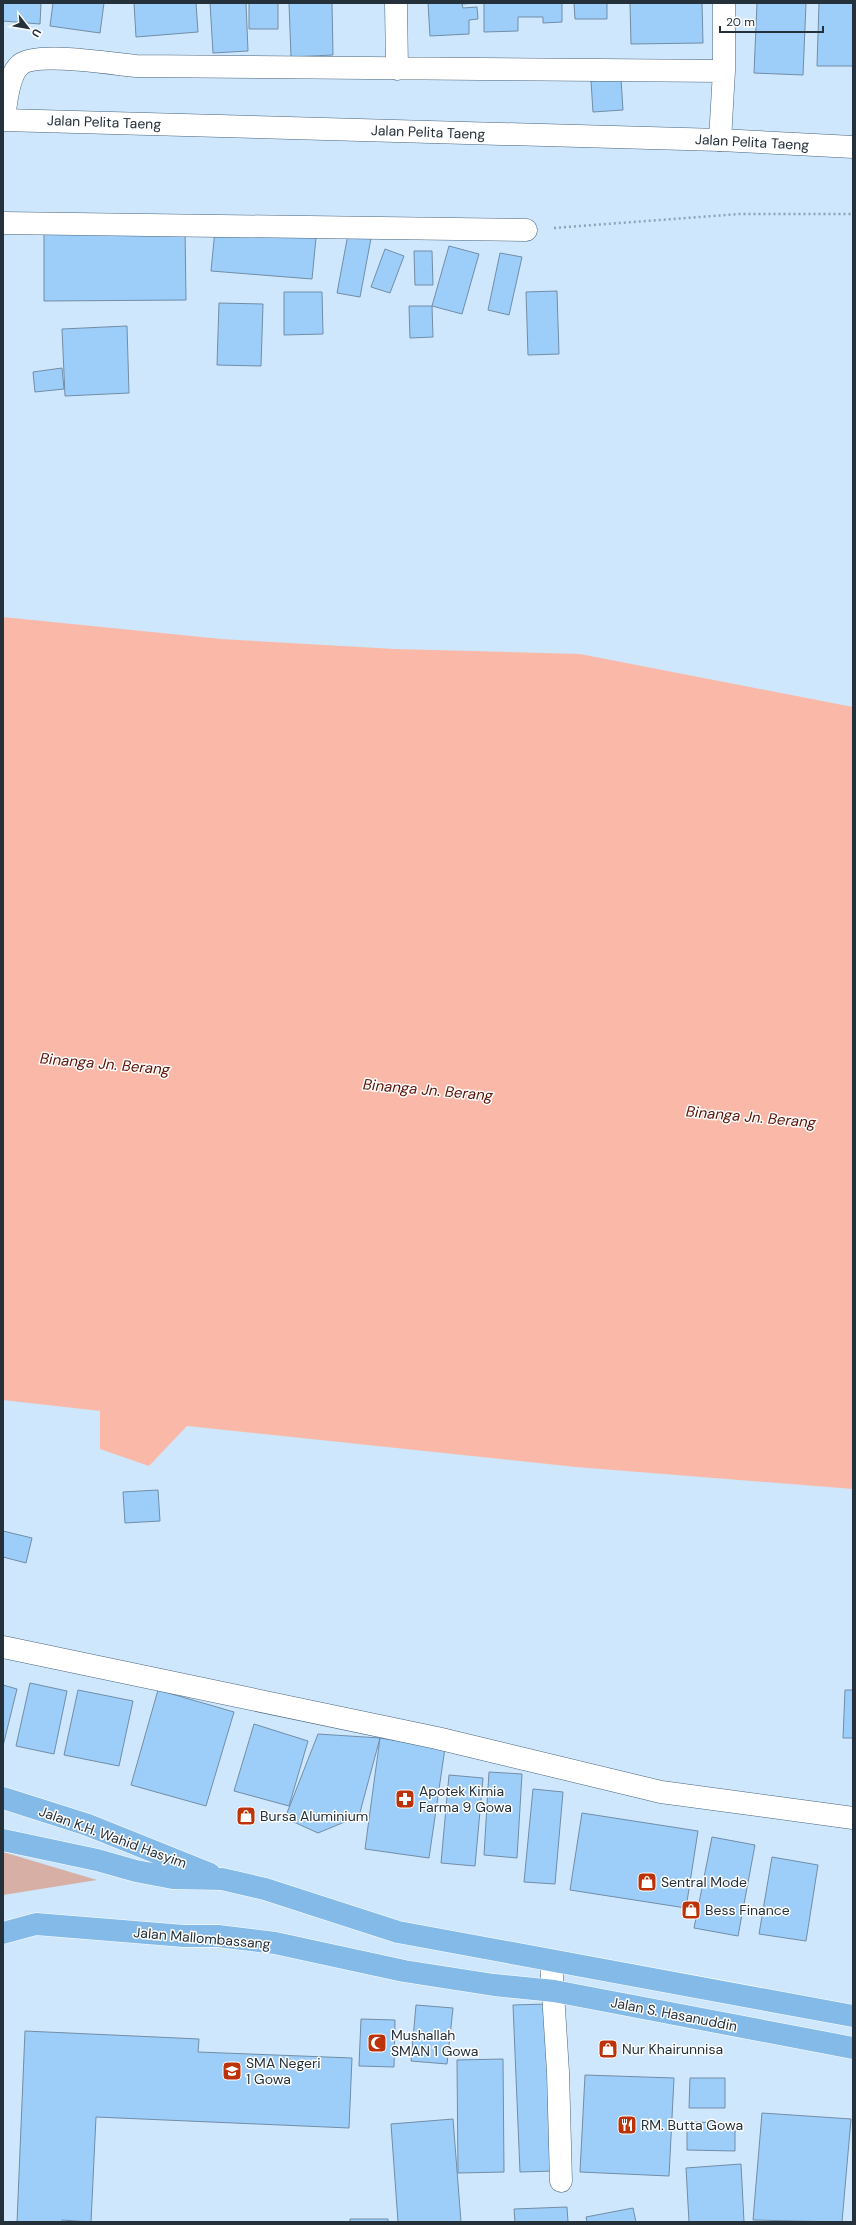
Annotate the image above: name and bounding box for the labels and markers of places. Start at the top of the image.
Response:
place label: Apotek Kimia Farma 9 Gowa [419,1782,512,1816]
pharmacy icon: Apotek Kimia Farma 9 Gowa [394,1788,416,1810]
shop icon: Bursa Aluminium [235,1805,257,1827]
place label: Bursa Aluminium [260,1807,368,1825]
shop icon: Sentral Mode [636,1871,658,1893]
place label: Sentral Mode [661,1873,747,1891]
shop icon: Bess Finance [680,1899,702,1921]
place label: Bess Finance [705,1901,790,1919]
place label: Mushallah SMAN 1 Gowa [391,2026,478,2060]
mosque icon: Mushallah SMAN 1 Gowa [366,2032,388,2054]
shop icon: Nur Khairunnisa [597,2038,619,2060]
place label: Nur Khairunnisa [622,2040,723,2058]
place label: SMA Negeri 1 Gowa [246,2054,321,2088]
school or university icon: SMA Negeri 1 Gowa [221,2060,243,2082]
restaurant icon: RM. Butta Gowa [616,2114,638,2136]
place label: RM. Butta Gowa [641,2116,743,2134]

